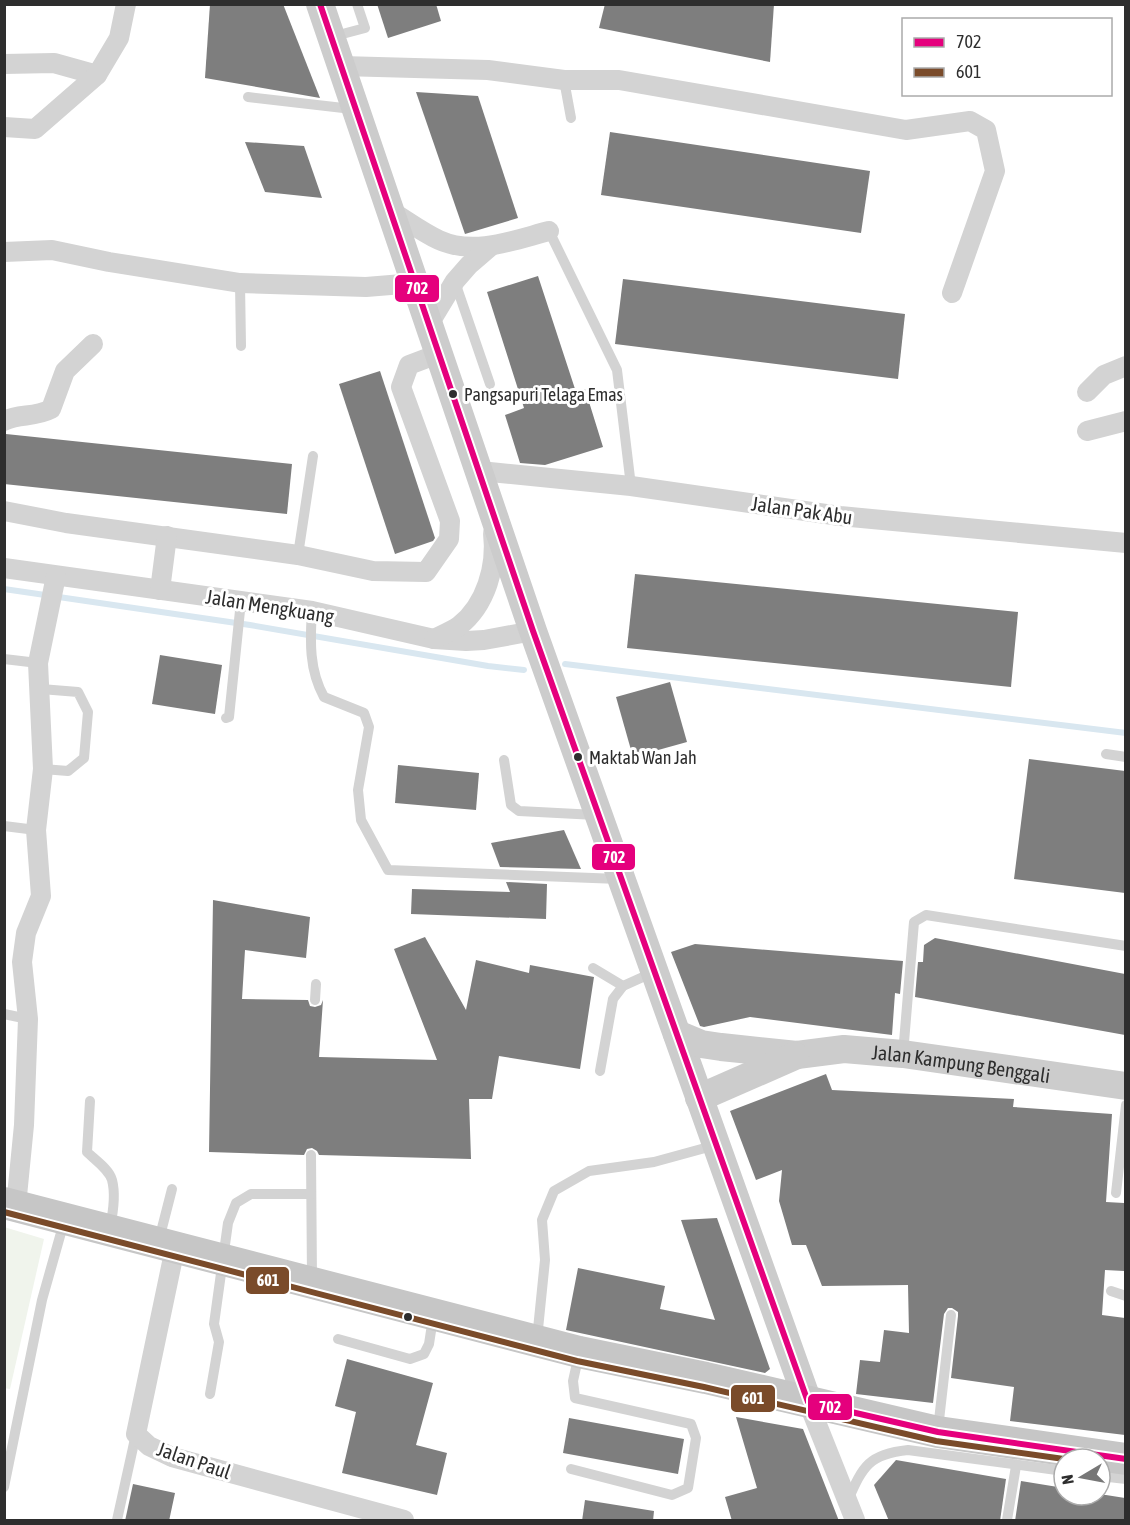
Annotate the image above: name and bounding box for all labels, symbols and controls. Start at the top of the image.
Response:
legend [902,18,1112,96]
text: 702 [956,31,981,52]
text: 601 [956,61,981,82]
line badge: 702 [394,274,440,303]
text: 702 [406,279,428,297]
place label: Pangsapuri Telaga Emas [464,384,623,405]
marker: Pangsapuri Telaga Emas [447,388,459,400]
street label: Jalan Pak Abu [750,492,854,528]
street label: Jalan Mengkuang [204,585,336,628]
place label: Maktab Wan Jah [589,747,697,768]
marker: Maktab Wan Jah [572,751,584,763]
line badge: 702 [591,843,636,871]
text: 702 [603,848,625,866]
street label: Jalan Kampung Benggali [871,1040,1052,1087]
line badge: 601 [245,1266,290,1295]
text: 601 [257,1271,280,1289]
unlabelled marker [402,1311,414,1323]
line badge: 601 [730,1384,776,1413]
text: 601 [742,1389,765,1407]
line badge: 702 [807,1393,853,1421]
text: 702 [819,1398,841,1416]
street label: Jalan Paul [154,1437,235,1484]
north arrow [1052,1447,1112,1507]
text: N [1058,1473,1077,1486]

